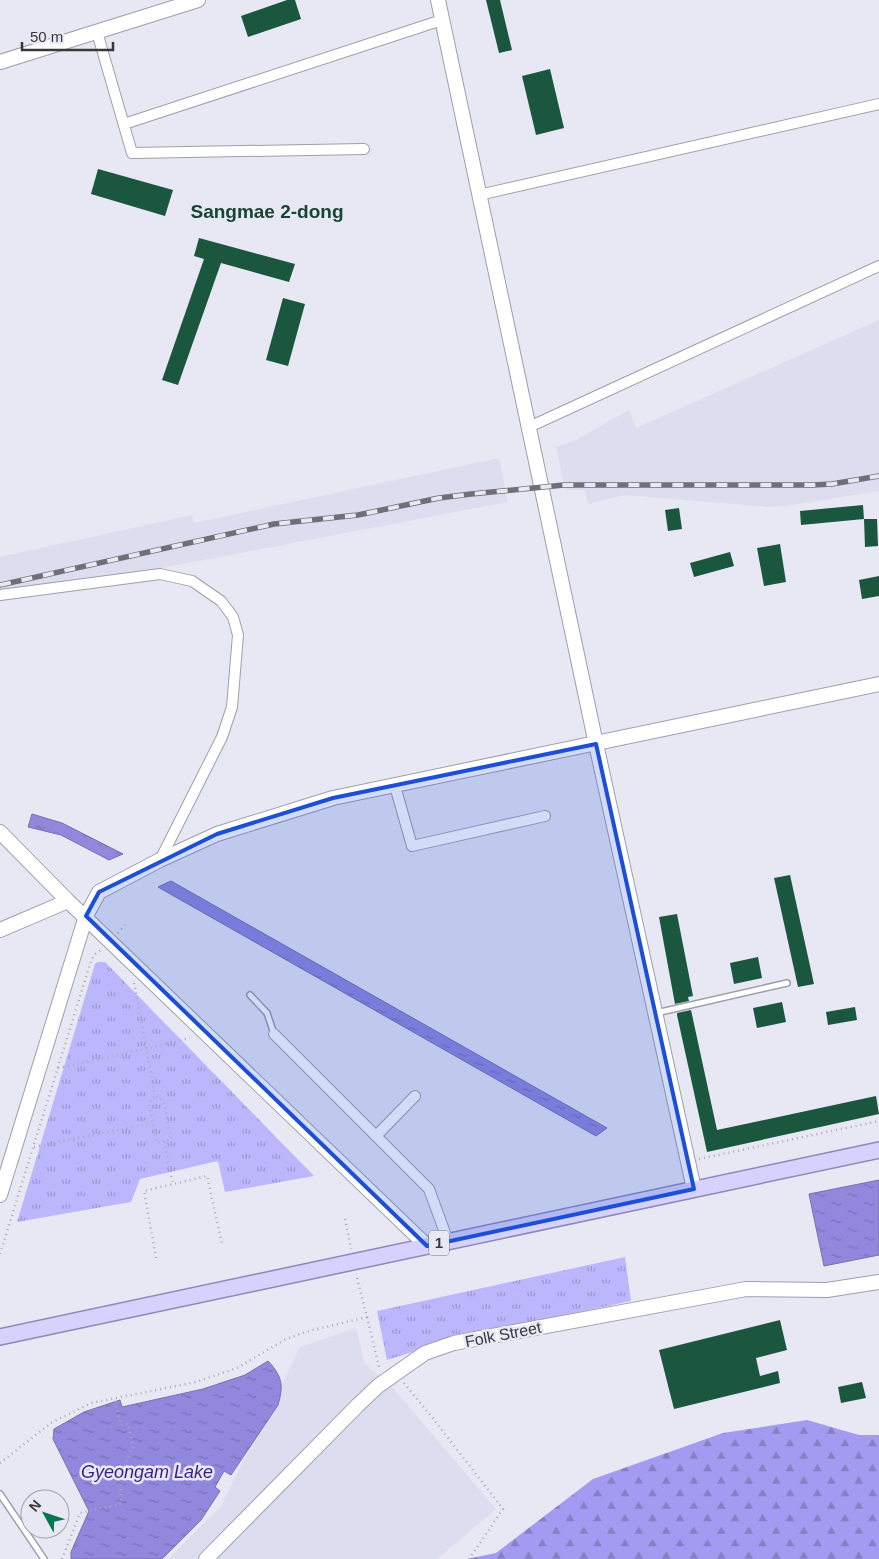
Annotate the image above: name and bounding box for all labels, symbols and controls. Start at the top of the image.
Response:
scale bar [22,20,114,52]
text: 50 m [30,28,63,45]
district label: Sangmae 2-dong [190,201,344,222]
road number: 1 [429,1230,449,1256]
street label: Folk Street [464,1319,543,1350]
water label: Gyeongam Lake [81,1462,213,1482]
north arrow [20,1489,70,1539]
text: N [26,1497,44,1515]

